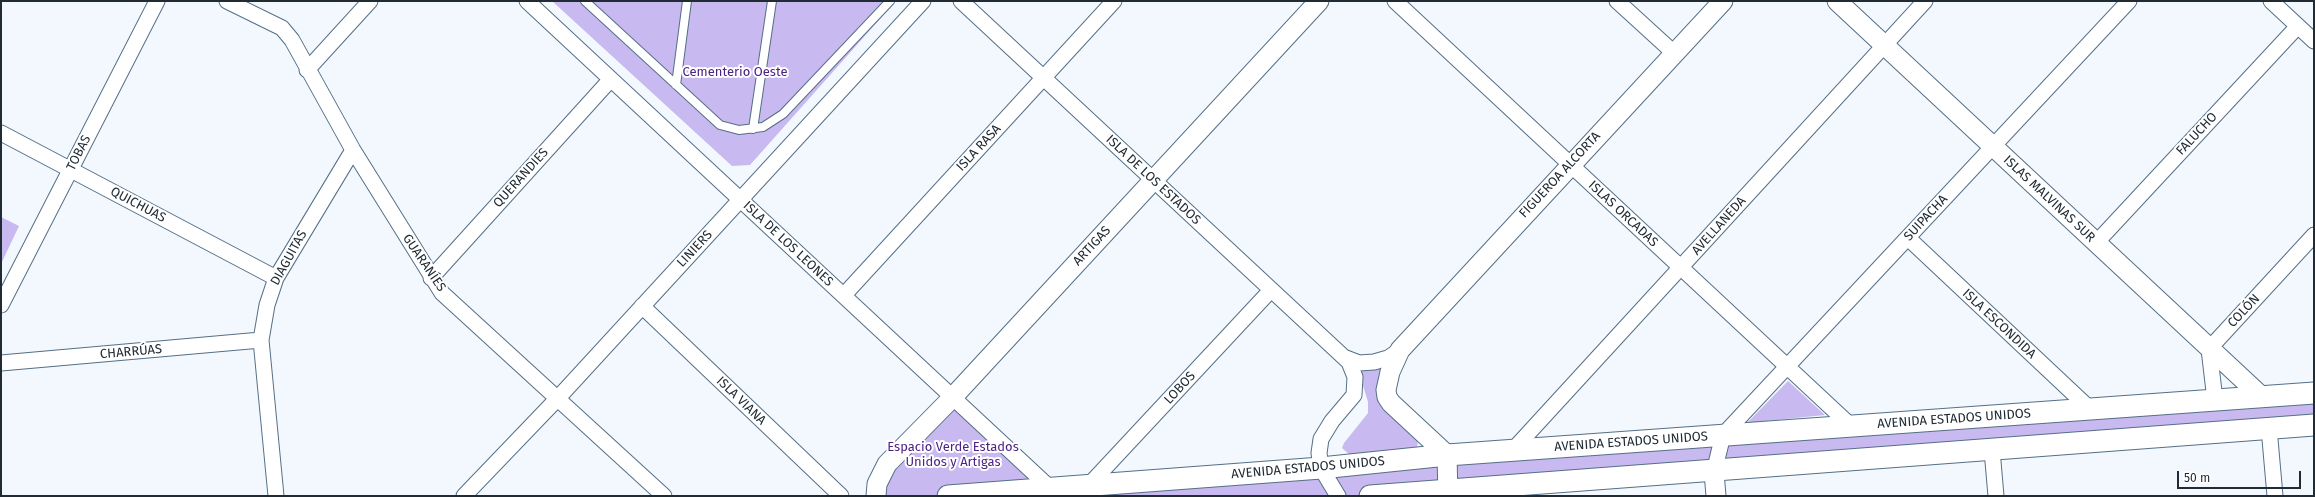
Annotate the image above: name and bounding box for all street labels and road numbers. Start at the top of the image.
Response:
street label: FALUCHO [2173,109,2221,159]
street label: ISLA RASA [953,121,1005,175]
street label: FIGUEROA ALCORTA [1516,129,1604,221]
street label: ISLA DE LOS ESTADOS [1102,132,1204,228]
street label: TOBAS [64,133,94,173]
street label: QUERANDIES [490,145,552,211]
street label: ISLAS MALVINAS SUR [2000,152,2098,246]
street label: ISLAS ORCADAS [1585,178,1661,250]
street label: QUICHUAS [108,184,168,226]
street label: SUIPACHA [1901,192,1951,244]
street label: AVELLANEDA [1689,194,1749,258]
street label: ISLA DE LOS LEONES [740,198,836,290]
street label: ARTIGAS [1070,223,1114,269]
street label: LINIERS [674,227,716,271]
street label: DIAGUITAS [267,228,311,288]
street label: GUARANÍES [399,231,449,295]
street label: ISLA ESCONDIDA [1959,286,2039,362]
street label: COLÓN [2225,291,2263,331]
street label: CHARRÚAS [99,342,163,362]
street label: LOBOS [1161,368,1199,408]
street label: ISLA VIANA [713,373,769,429]
street label: AVENIDA ESTADOS UNIDOS [1877,406,2031,432]
street label: AVENIDA ESTADOS UNIDOS [1554,429,1708,455]
street label: AVENIDA ESTADOS UNIDOS [1231,454,1385,482]

